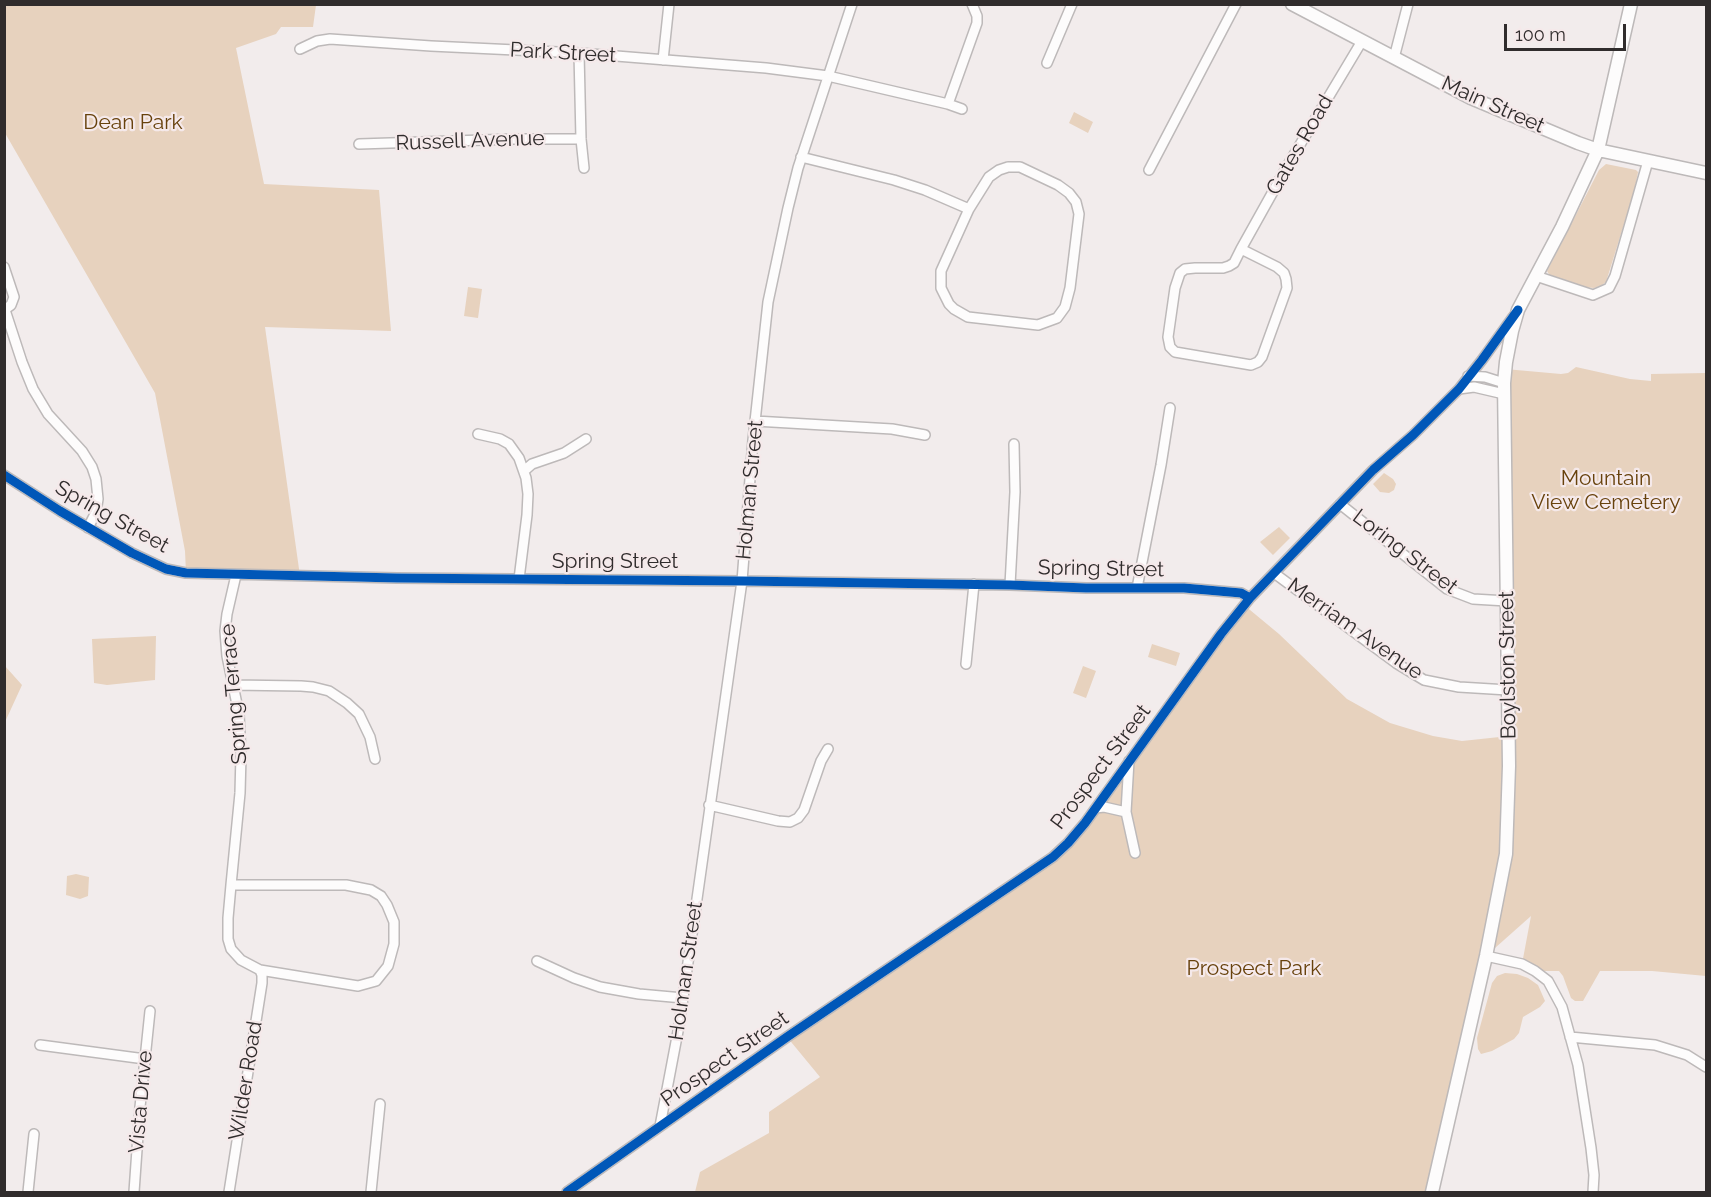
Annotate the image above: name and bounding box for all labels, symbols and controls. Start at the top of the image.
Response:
scale bar [1507,12,1628,50]
text: 100 m [1515,24,1566,45]
street label: Park Street [509,38,617,68]
street label: Main Street [1438,71,1548,139]
street label: Gates Road [1261,90,1339,200]
park label: Dean Park [83,110,183,136]
street label: Russell Avenue [395,126,545,156]
street label: Holman Street [731,419,769,561]
park label: Mountain View Cemetery [1531,466,1681,516]
street label: Spring Street [51,475,173,559]
street label: Loring Street [1347,504,1463,600]
street label: Spring Street [552,549,678,575]
street label: Spring Street [1038,555,1164,583]
street label: Merriam Avenue [1282,573,1428,685]
street label: Boylston Street [1494,591,1522,739]
street label: Spring Terrace [215,623,253,765]
street label: Prospect Street [1046,699,1156,835]
street label: Holman Street [664,900,708,1042]
park label: Prospect Park [1187,956,1321,982]
street label: Prospect Street [656,1006,794,1112]
street label: Wilder Road [224,1019,268,1143]
street label: Vista Drive [124,1050,158,1154]

